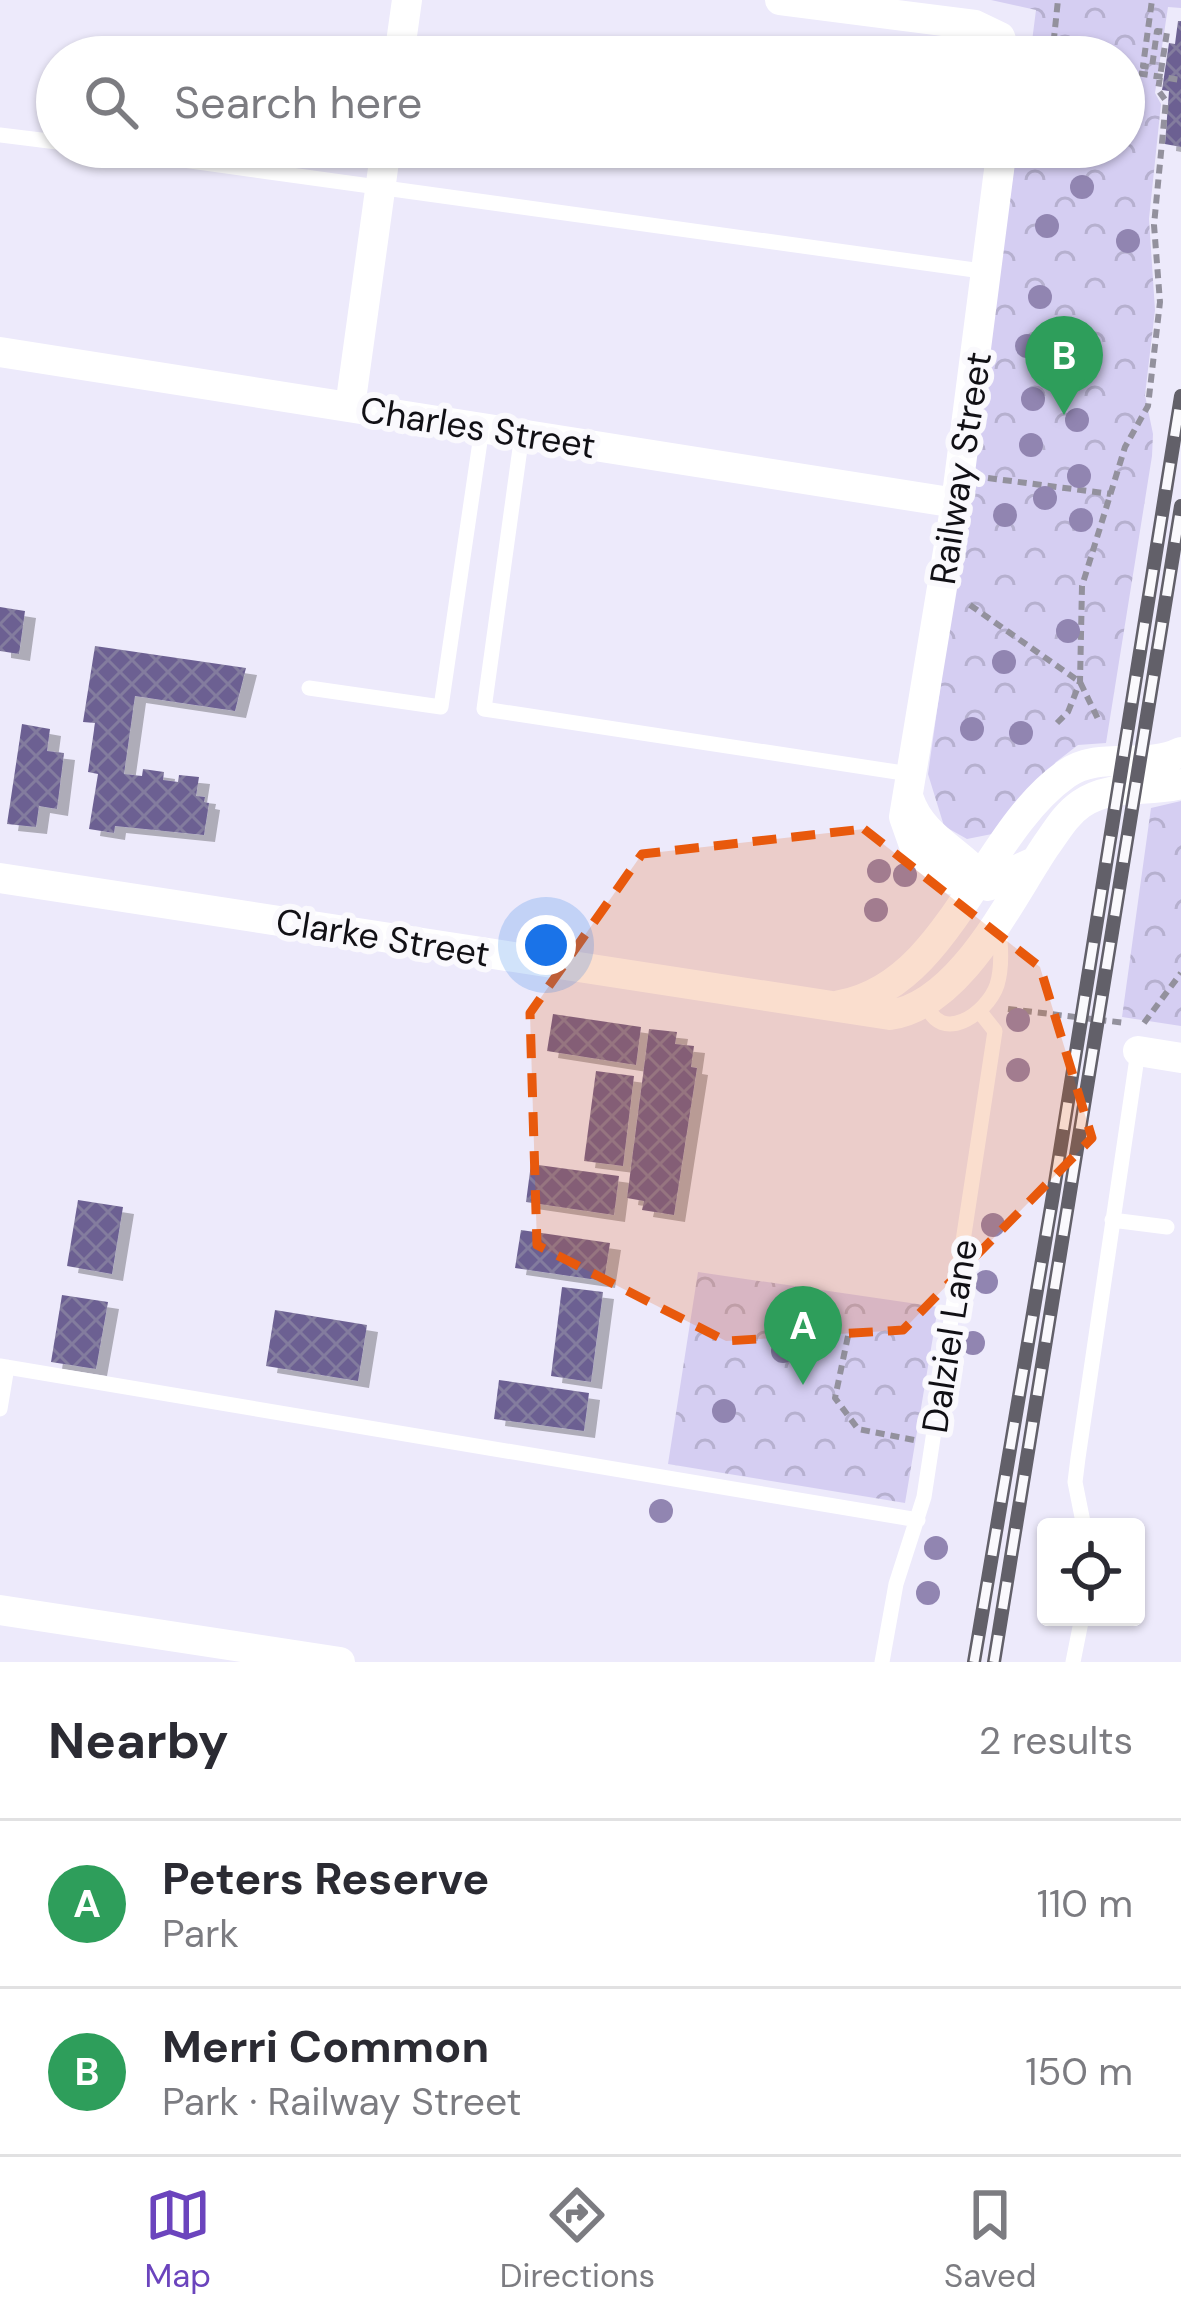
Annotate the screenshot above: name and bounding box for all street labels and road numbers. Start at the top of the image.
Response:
street label: Railway Street [919,349,1002,588]
street label: Charles Street [357,386,599,469]
street label: Clarke Street [273,897,493,978]
street label: Dalziel Lane [911,1236,988,1436]

